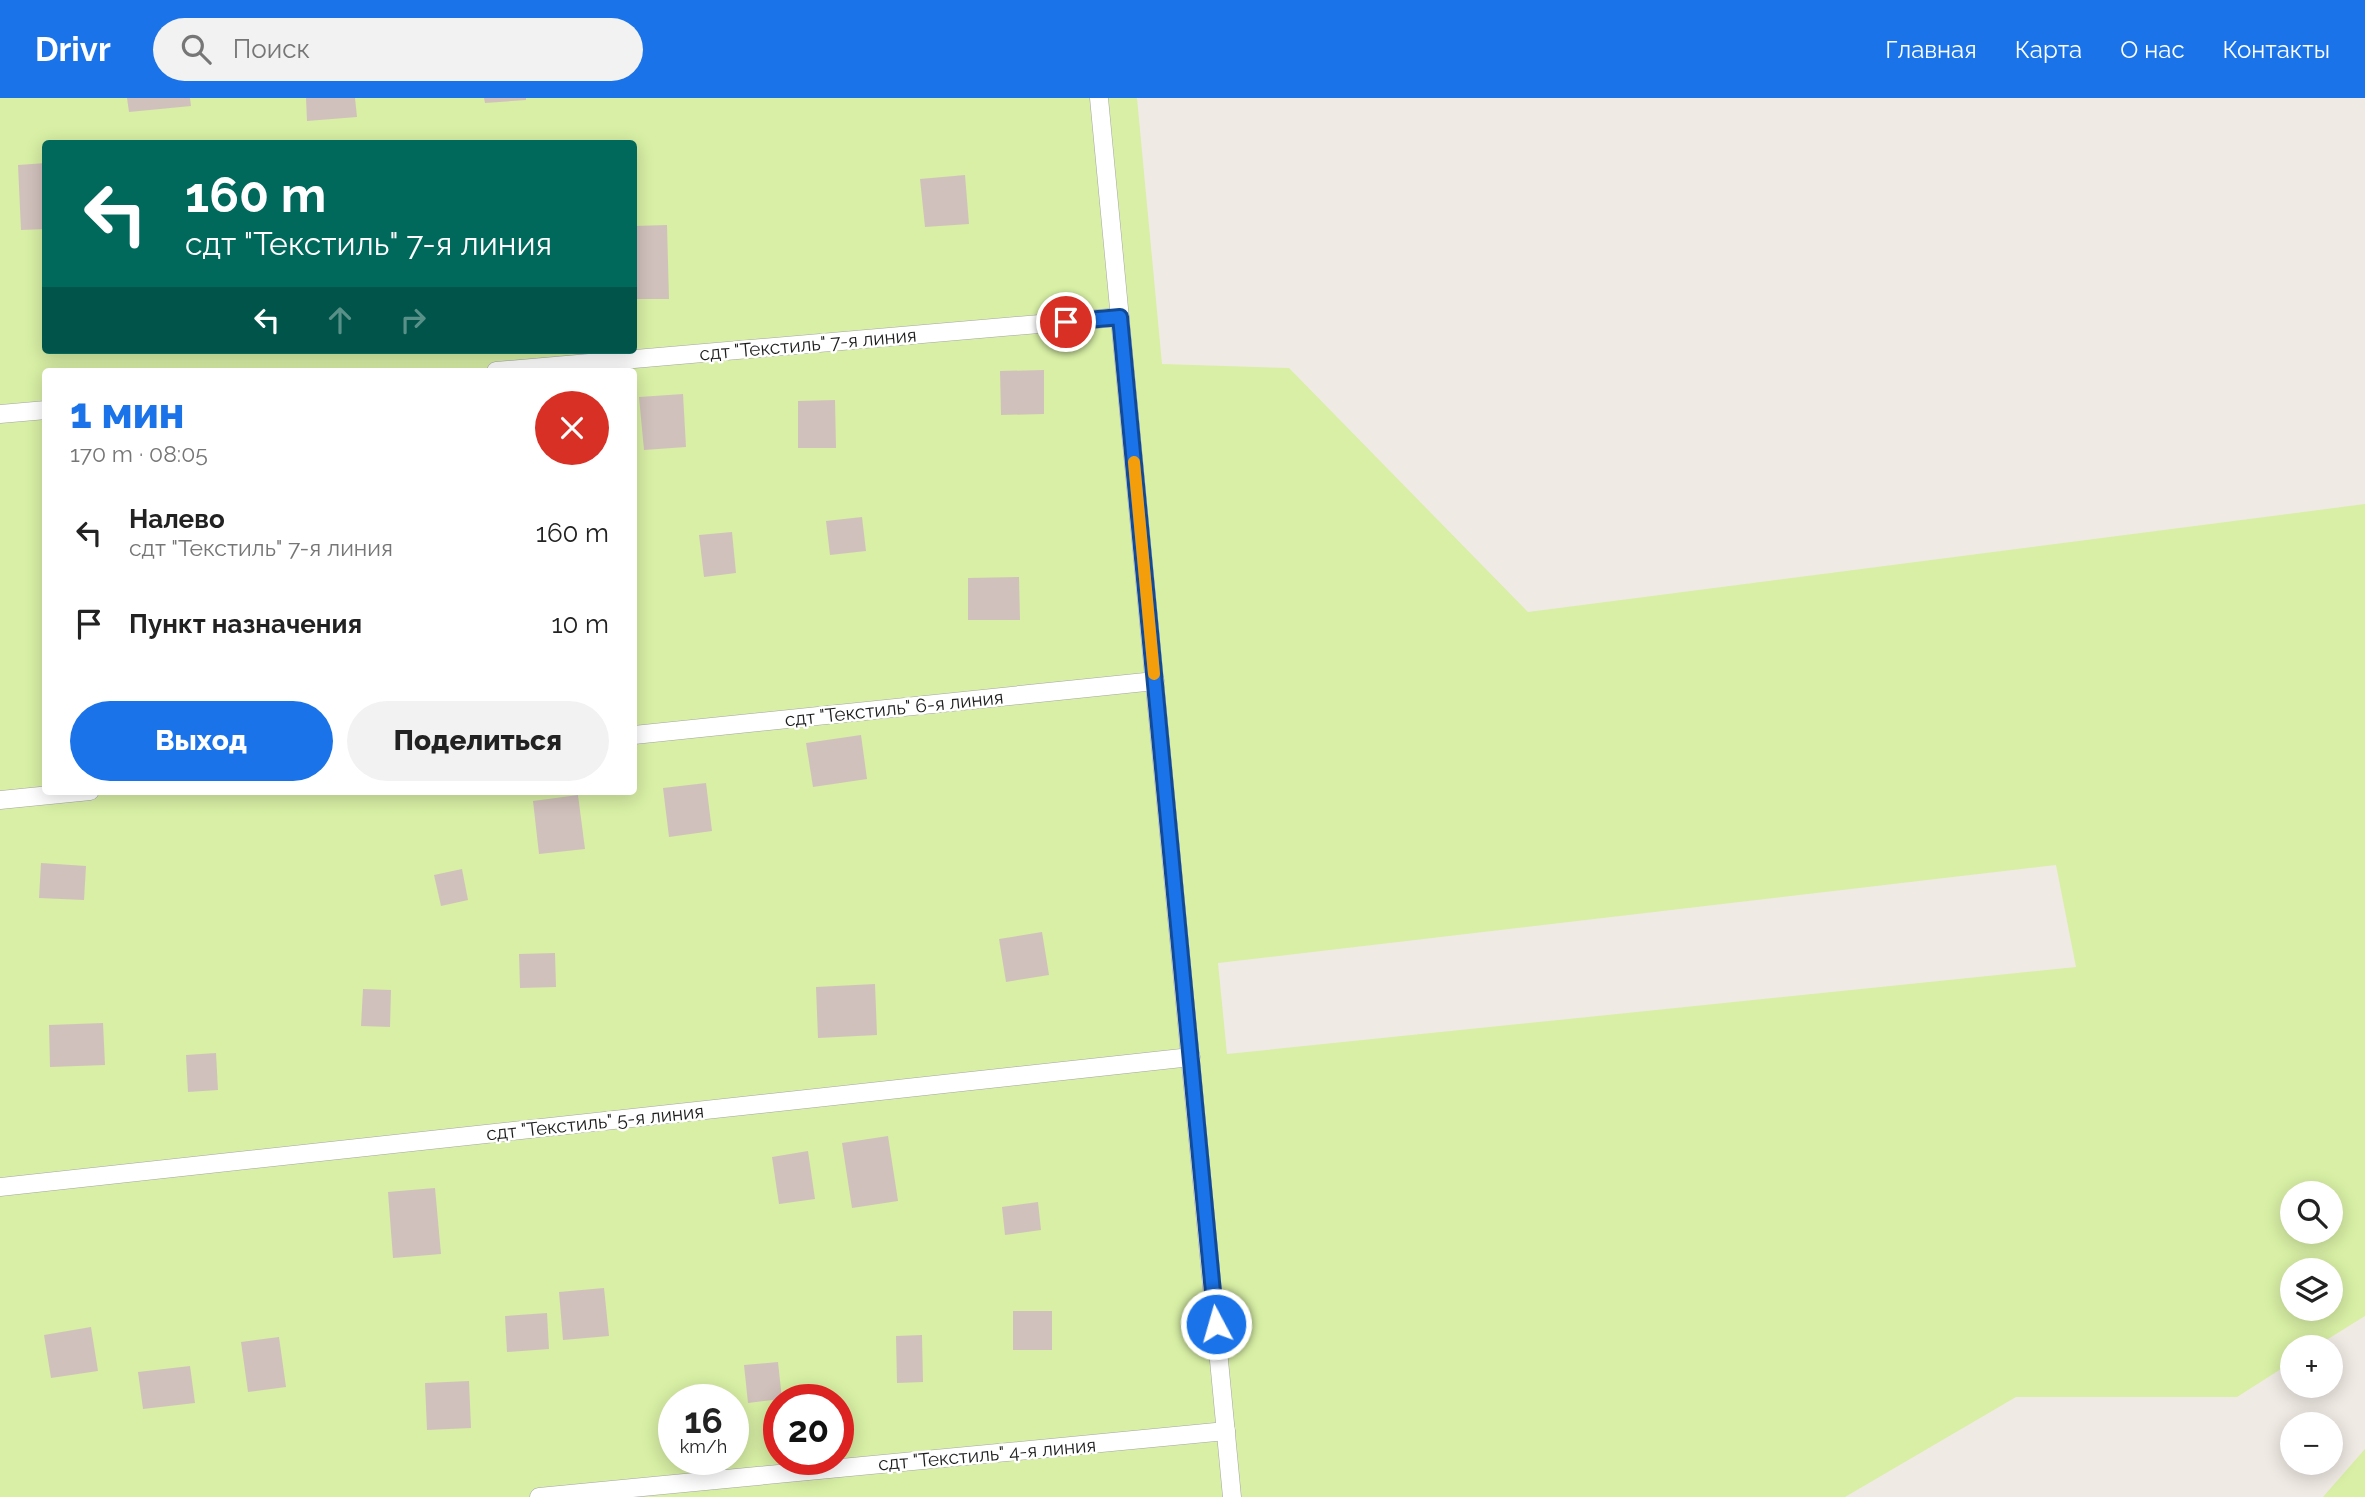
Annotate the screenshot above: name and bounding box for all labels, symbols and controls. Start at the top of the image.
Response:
search box [153,18,643,81]
text: Drivr [35,30,111,69]
icon: search [177,30,215,68]
text: Поиск [233,34,310,64]
text: Главная [1885,35,1977,64]
text: Карта [2015,35,2082,64]
text: О нас [2120,35,2185,64]
text: Контакты [2223,35,2330,64]
text: 160 m [185,166,326,223]
icon: left [70,168,161,259]
text: сдт "Текстиль" 7-я линия [185,225,552,262]
pin [1036,292,1096,352]
icon: left [248,301,286,339]
icon: ahead [321,301,359,339]
icon: right [394,301,432,339]
icon: arrive [1047,303,1085,341]
street label: сдт "Текстиль" 7-я линия [698,324,918,364]
text: 1 мин [70,389,184,438]
button: close [535,391,609,465]
text: 170 m · 08:05 [70,440,208,467]
text: Налево [129,504,225,534]
icon: left [70,514,108,552]
text: 160 m [536,518,609,548]
text: сдт "Текстиль" 7-я линия [129,534,393,561]
icon: arrive [70,605,108,643]
text: Пункт назначения [129,609,362,639]
text: 10 m [551,609,609,639]
street label: сдт "Текстиль" 6-я линия [784,686,1004,730]
button: Выход [70,701,333,781]
button: Поделиться [347,701,609,781]
street label: сдт "Текстиль" 5-я линия [485,1100,705,1144]
map controls [2280,1181,2343,1475]
button: search [2280,1181,2343,1244]
button: layers [2280,1258,2343,1321]
position arrow [1179,1287,1253,1361]
button: + [2280,1335,2343,1398]
speed limit sign: 20 [763,1384,854,1475]
text: 16 [684,1400,723,1441]
button: − [2280,1412,2343,1475]
street label: сдт "Текстиль" 4-я линия [877,1434,1097,1474]
text: km/h [680,1436,727,1457]

